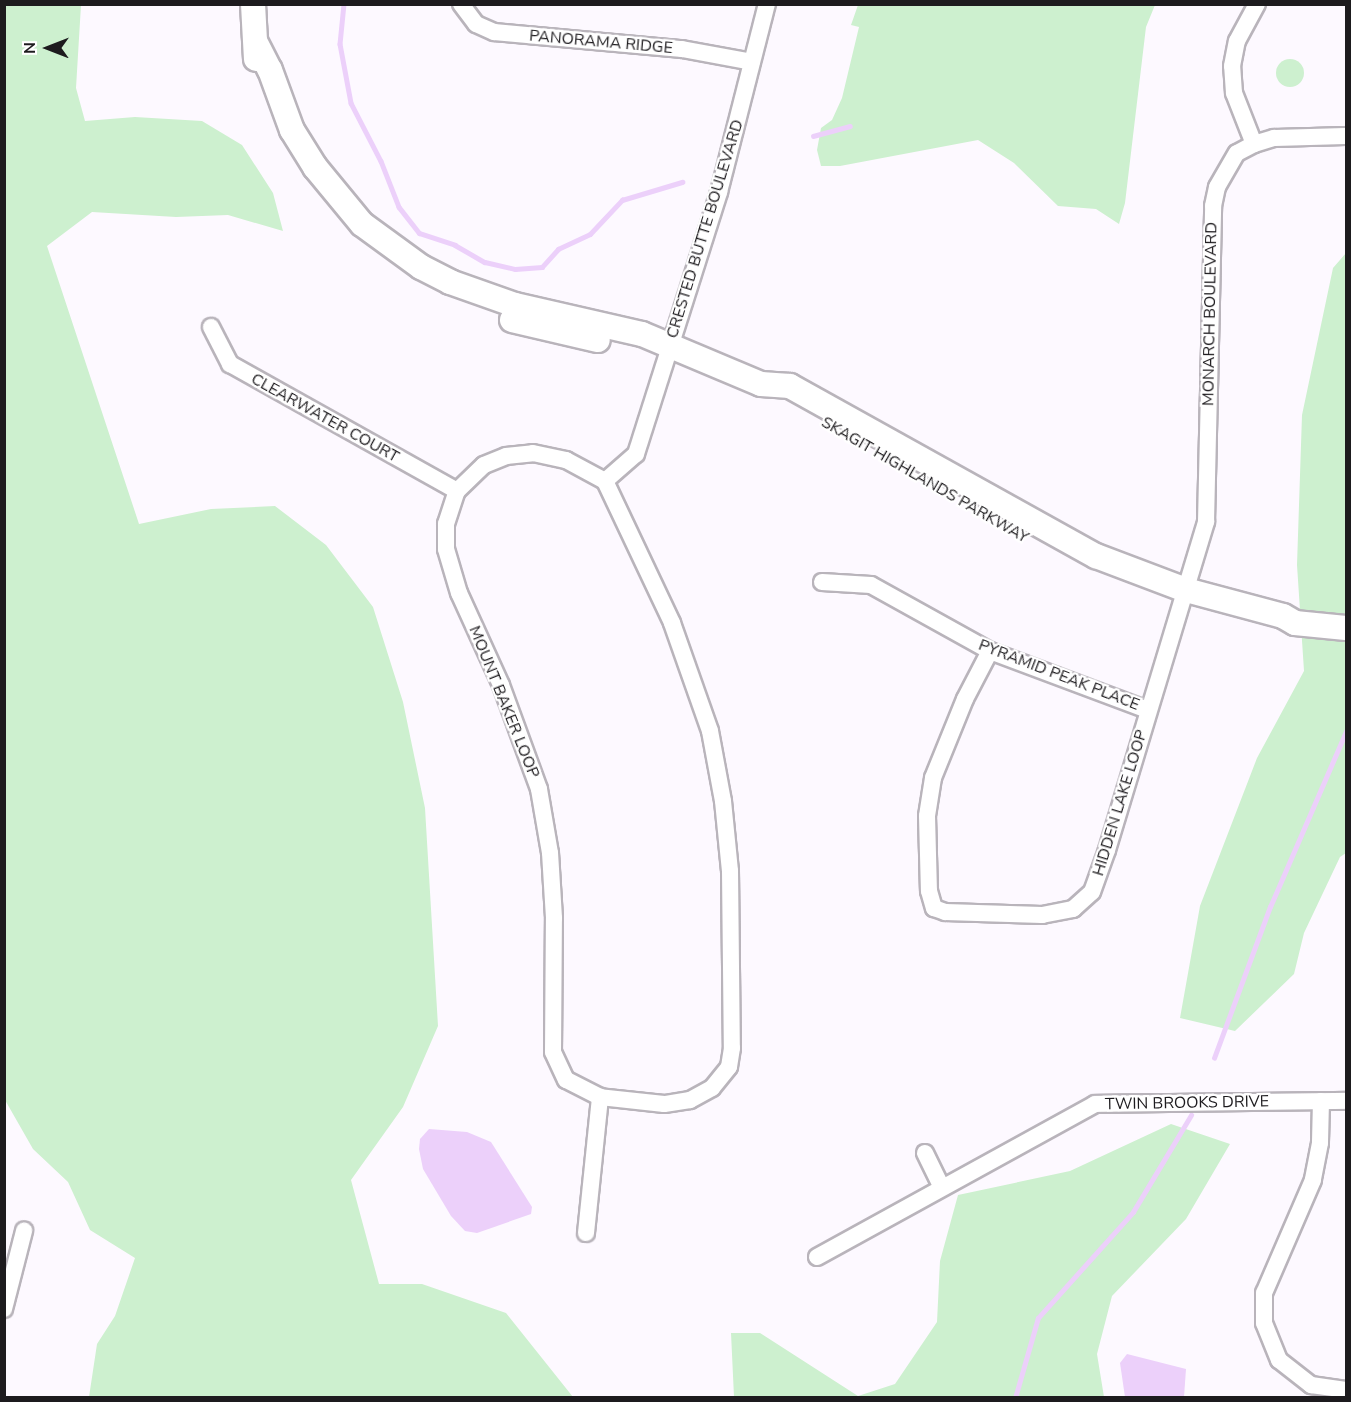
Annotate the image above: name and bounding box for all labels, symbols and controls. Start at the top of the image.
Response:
north arrow [18,18,78,78]
street label: PANORAMA RIDGE [528,26,674,58]
text: N [19,42,41,54]
street label: CRESTED BUTTE BOULEVARD [663,117,747,341]
street label: MONARCH BOULEVARD [1199,222,1221,406]
street label: CLEARWATER COURT [248,369,402,467]
street label: SKAGIT HIGHLANDS PARKWAY [818,413,1032,547]
street label: MOUNT BAKER LOOP [465,623,543,781]
street label: PYRAMID PEAK PLACE [976,635,1142,715]
street label: HIDDEN LAKE LOOP [1089,728,1151,878]
street label: TWIN BROOKS DRIVE [1105,1092,1269,1114]

